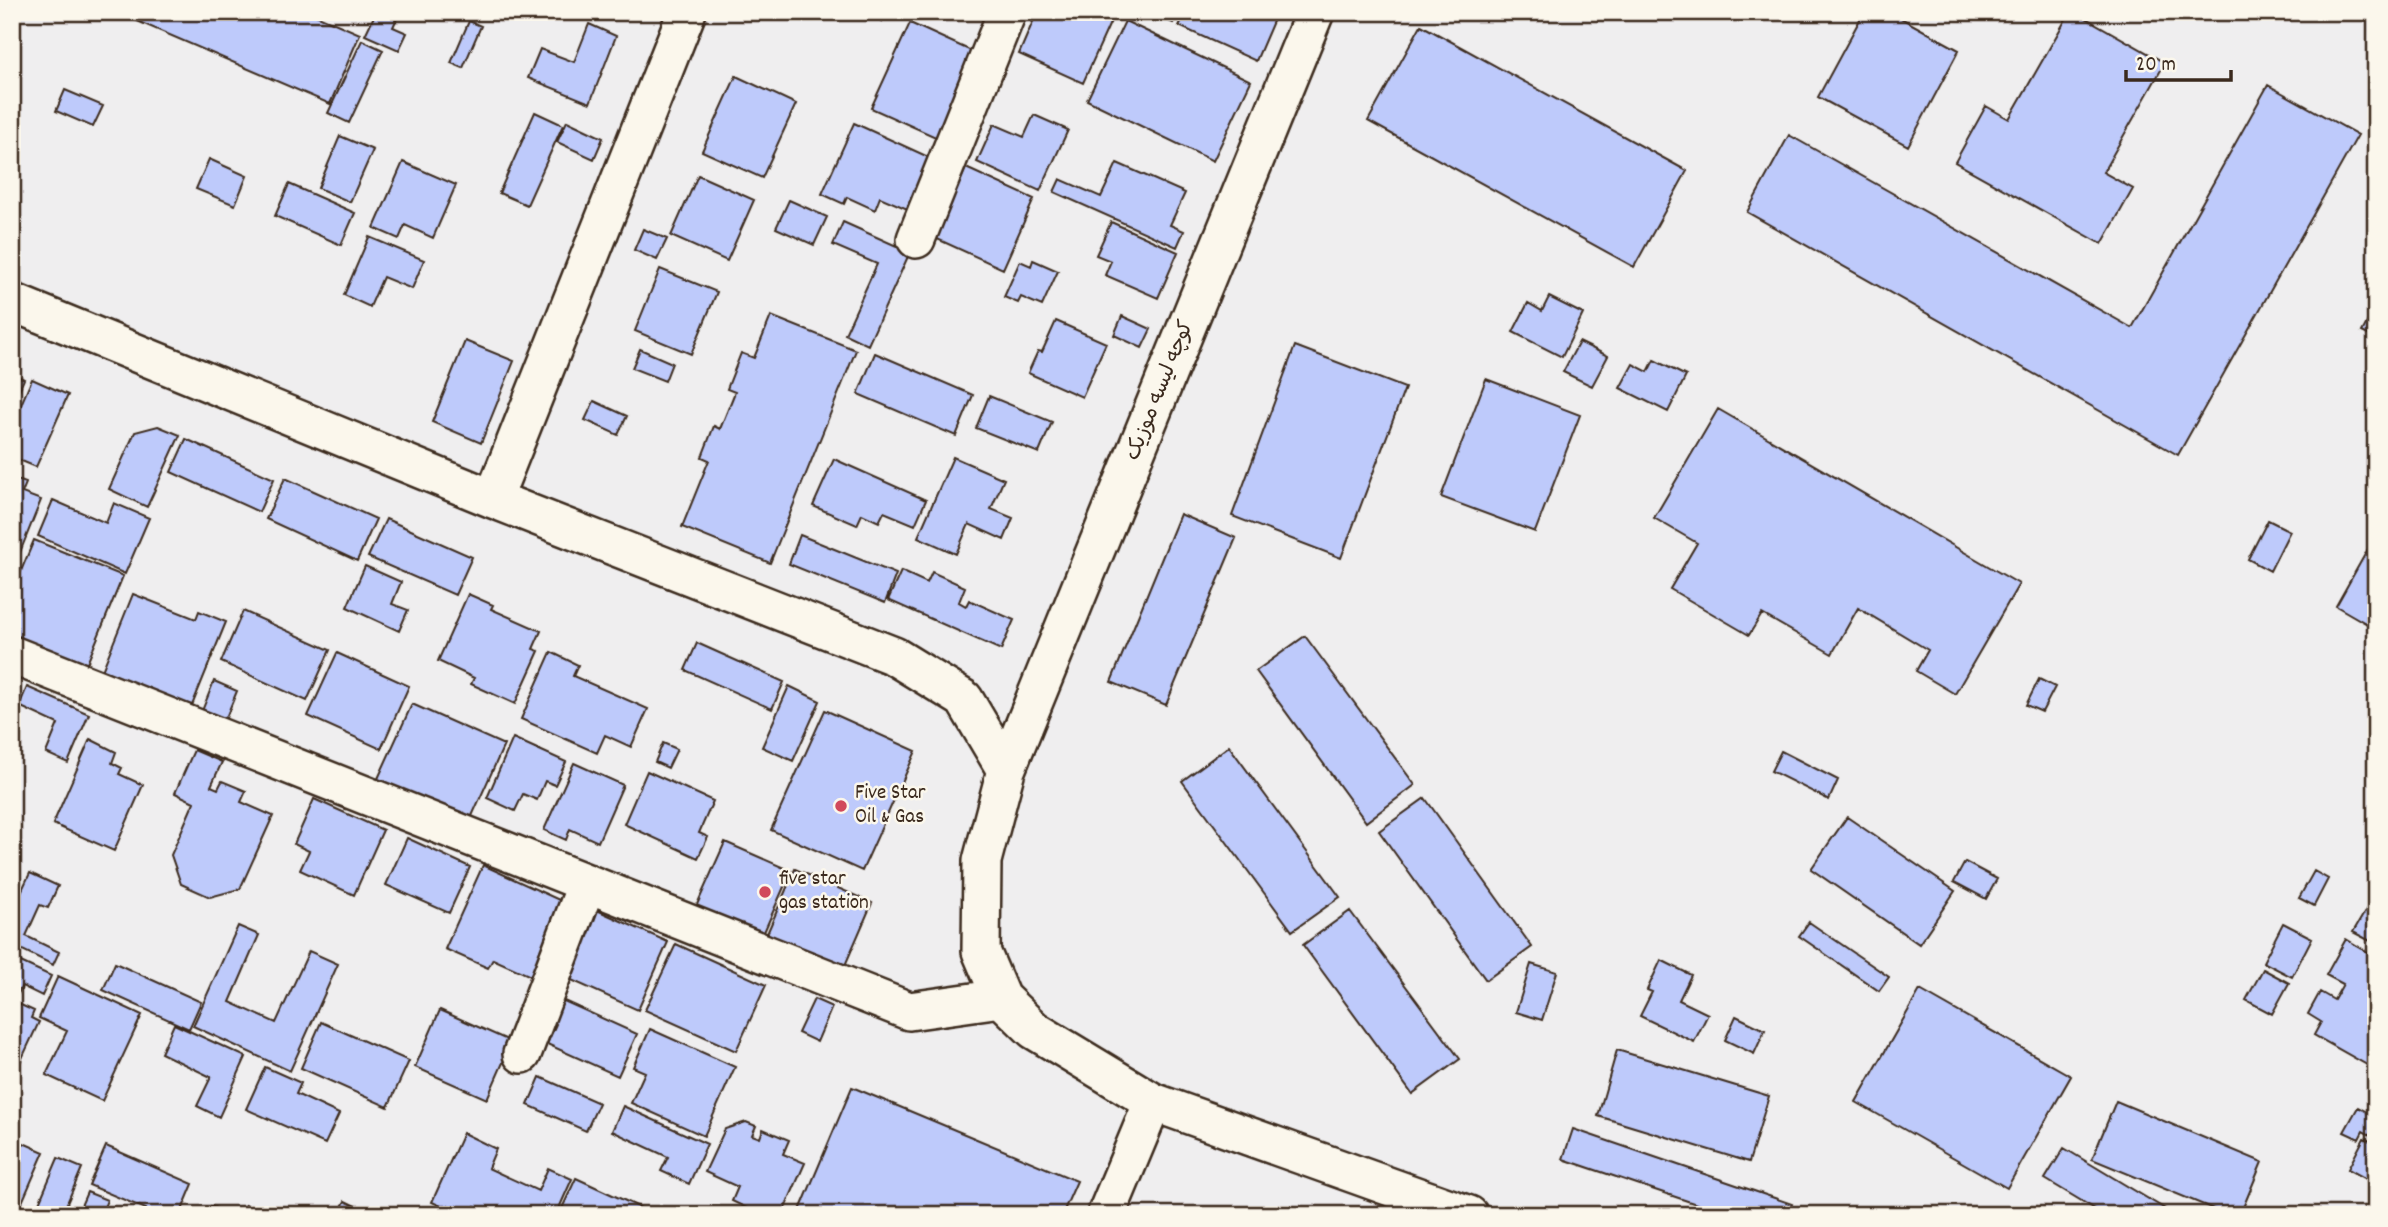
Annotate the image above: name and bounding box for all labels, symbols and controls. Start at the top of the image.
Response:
scale bar [2126,38,2230,82]
text: 20 m [2136,51,2176,81]
street label: کوچه لیسه موزیک [1119,316,1203,466]
place label: Five Star Oil & Gas [855,779,926,833]
marker: Five Star Oil & Gas [833,798,849,814]
place label: five star gas station [779,865,869,919]
marker: five star gas station [757,884,773,900]

